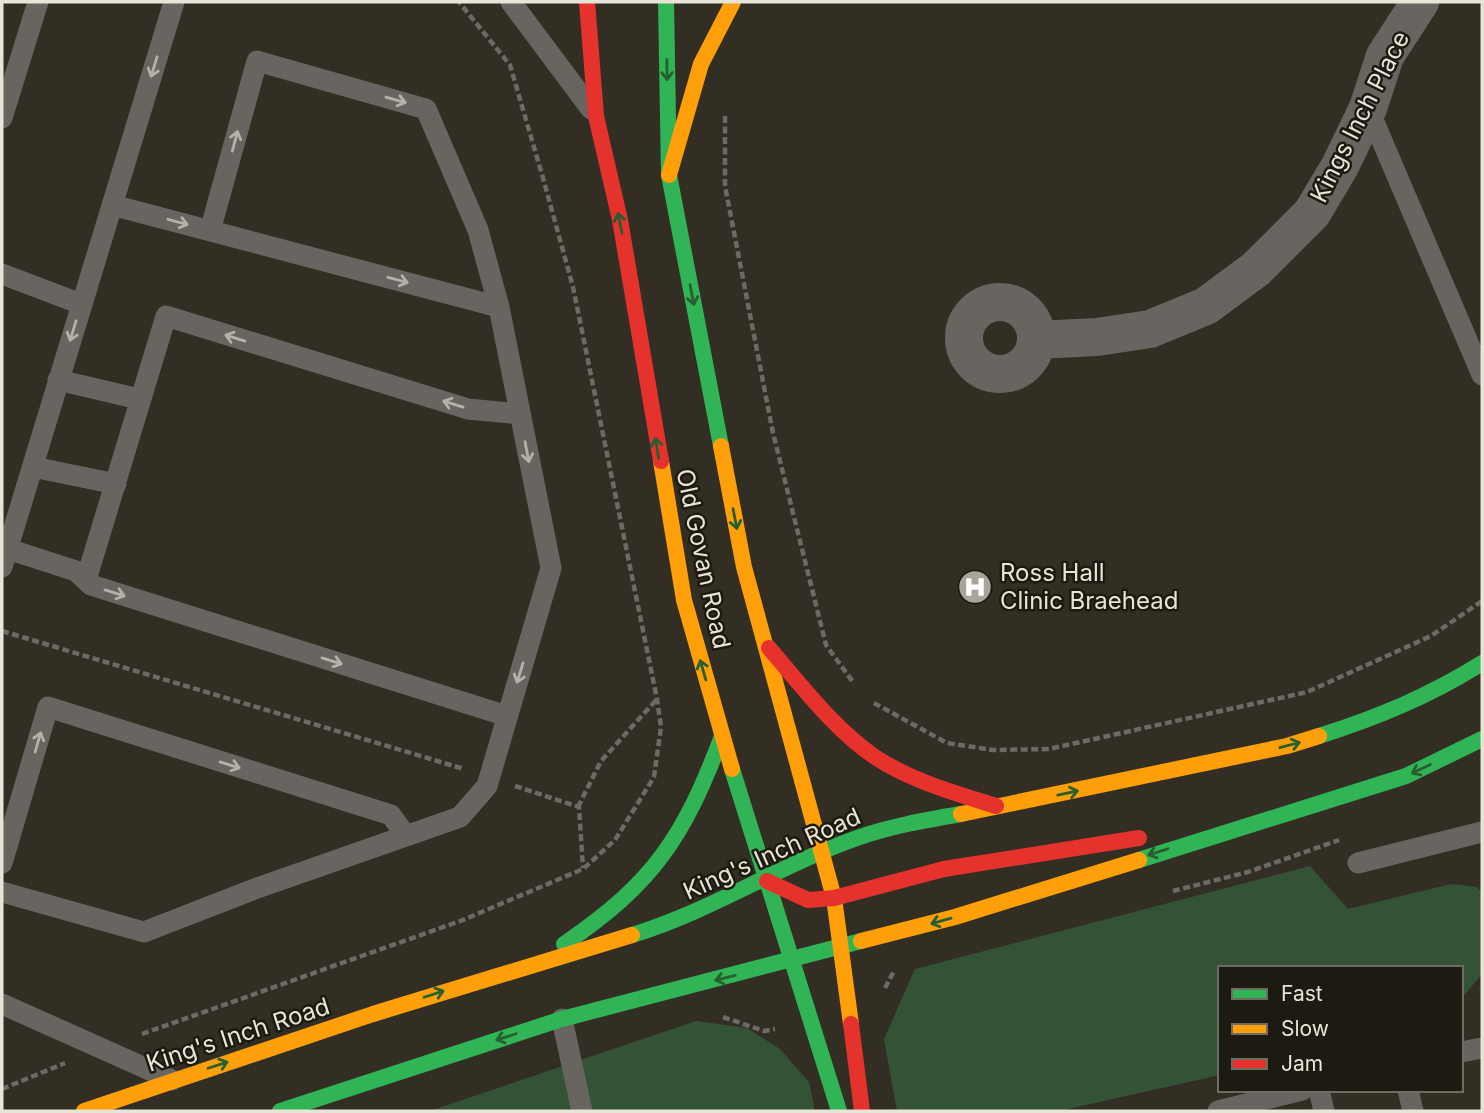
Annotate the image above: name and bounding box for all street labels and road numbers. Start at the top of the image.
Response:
street label: Kings Inch Place [1304,26,1415,207]
street label: Old Govan Road [670,466,737,651]
street label: King's Inch Road [679,801,865,906]
street label: King's Inch Road [143,991,333,1078]

